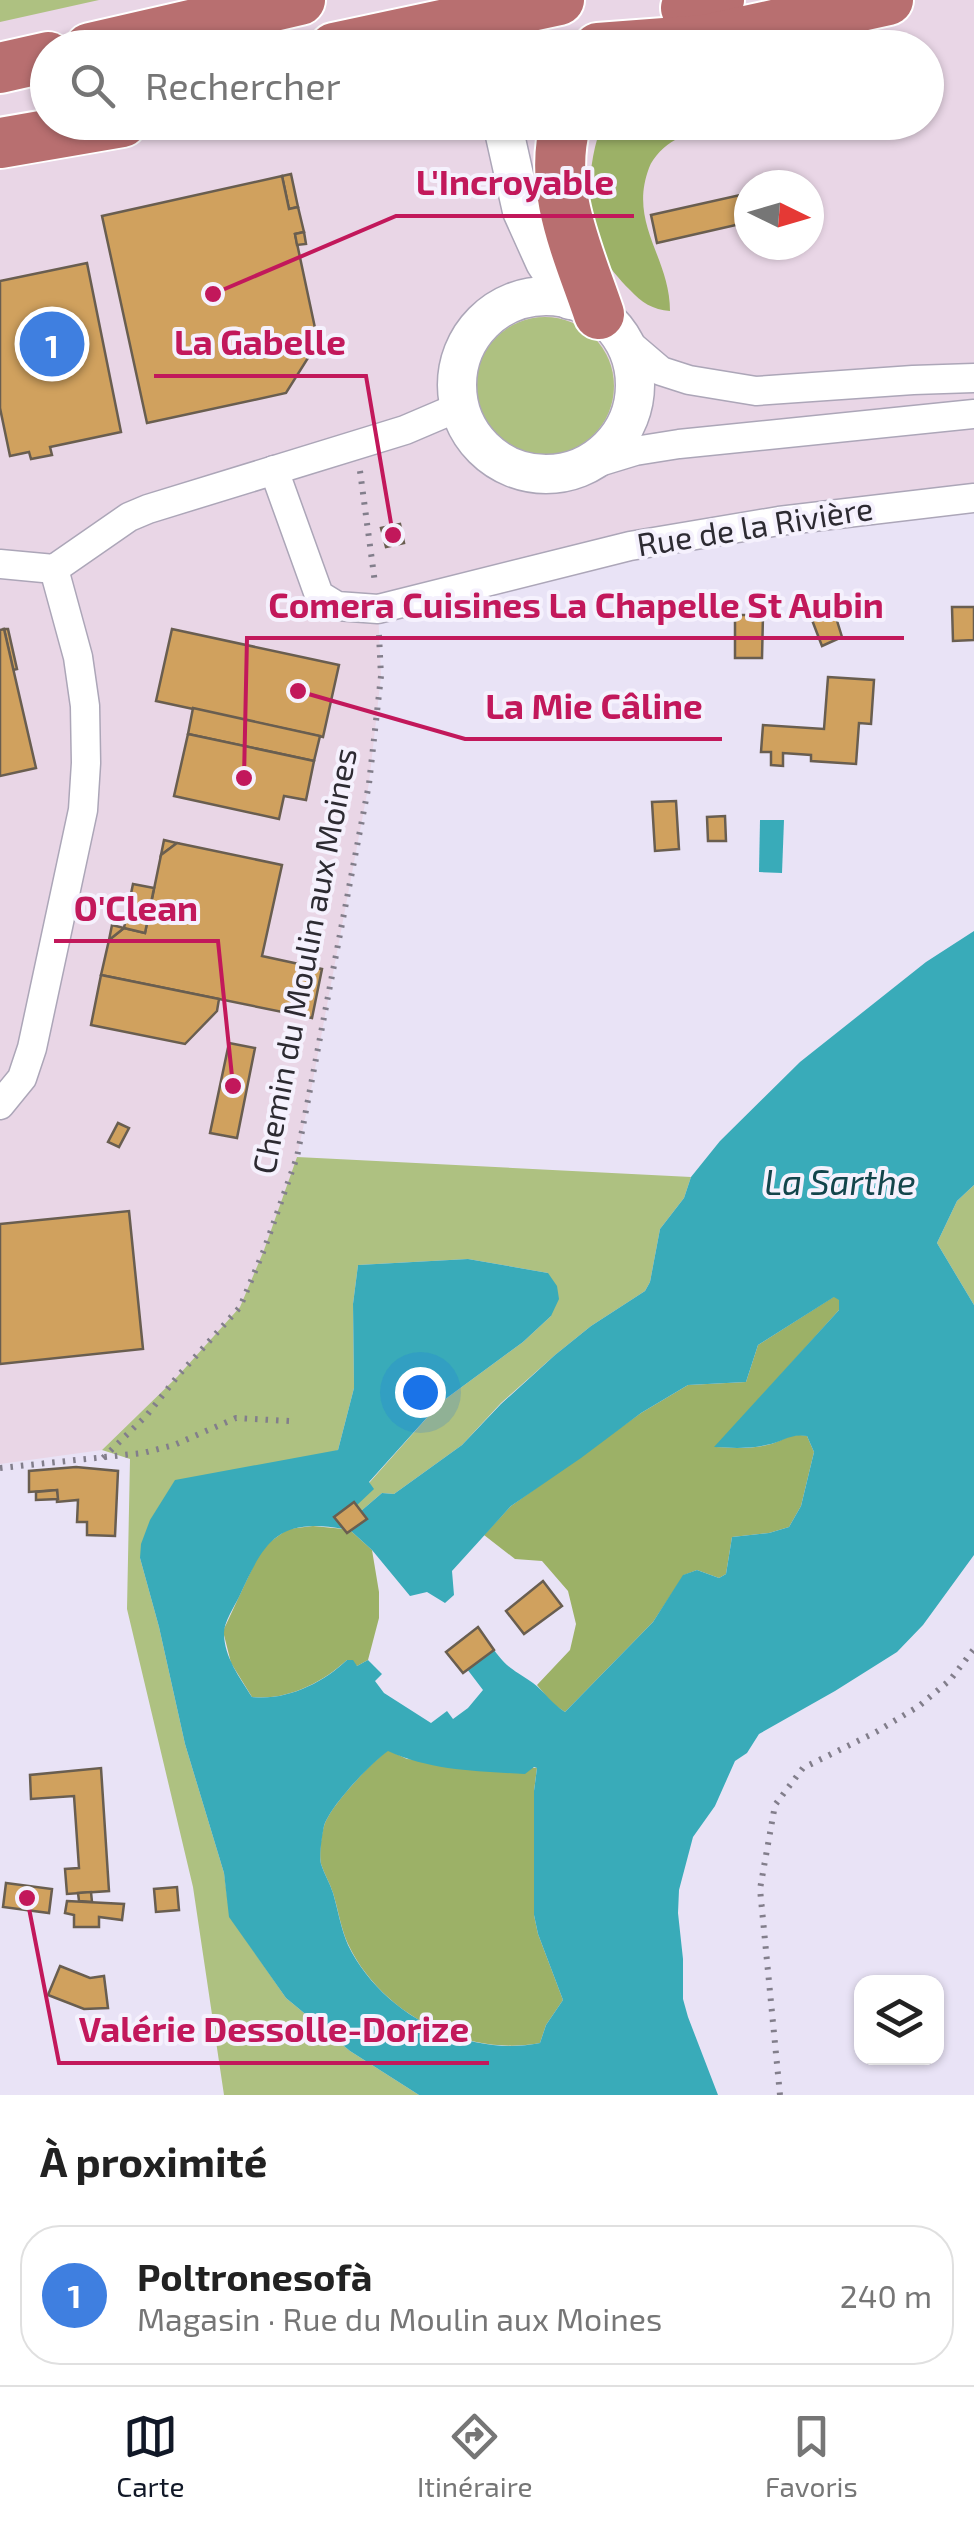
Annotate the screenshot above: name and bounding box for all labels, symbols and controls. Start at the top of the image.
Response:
search box [30,30,944,140]
icon: search [65,58,120,113]
text: Rechercher [145,62,341,108]
callout: L'Incroyable [396,151,634,216]
text: L'Incroyable [416,160,614,203]
north arrow [734,170,824,260]
pin: 1 [20,306,84,382]
callout: La Gabelle [154,311,366,376]
text: La Gabelle [174,320,346,362]
street label: Rue de la Rivière [634,488,875,562]
callout: Comera Cuisines La Chapelle St Aubin [247,573,904,638]
text: Comera Cuisines La Chapelle St Aubin [268,583,884,625]
callout: La Mie Câline [465,674,722,739]
text: La Mie Câline [485,684,703,726]
street label: Chemin du Moulin aux Moines [243,744,363,1177]
callout: O'Clean [54,876,218,941]
text: O'Clean [74,886,198,928]
water label: La Sarthe [764,1160,916,1202]
your location [395,1367,446,1418]
map controls [854,1975,944,2065]
button: layers [854,1975,944,2065]
callout: Valérie Dessolle-Dorize [59,1998,489,2063]
text: Valérie Dessolle-Dorize [79,2007,469,2049]
text: À proximité [40,2135,267,2185]
text: Poltronesofà [137,2253,372,2299]
text: 1 [68,2276,81,2314]
text: 240 m [840,2276,932,2314]
text: Magasin · Rue du Moulin aux Moines [137,2299,662,2337]
tab: Carte [116,2409,184,2503]
tab: Itinéraire [417,2409,533,2503]
tab: Favoris [765,2409,858,2503]

